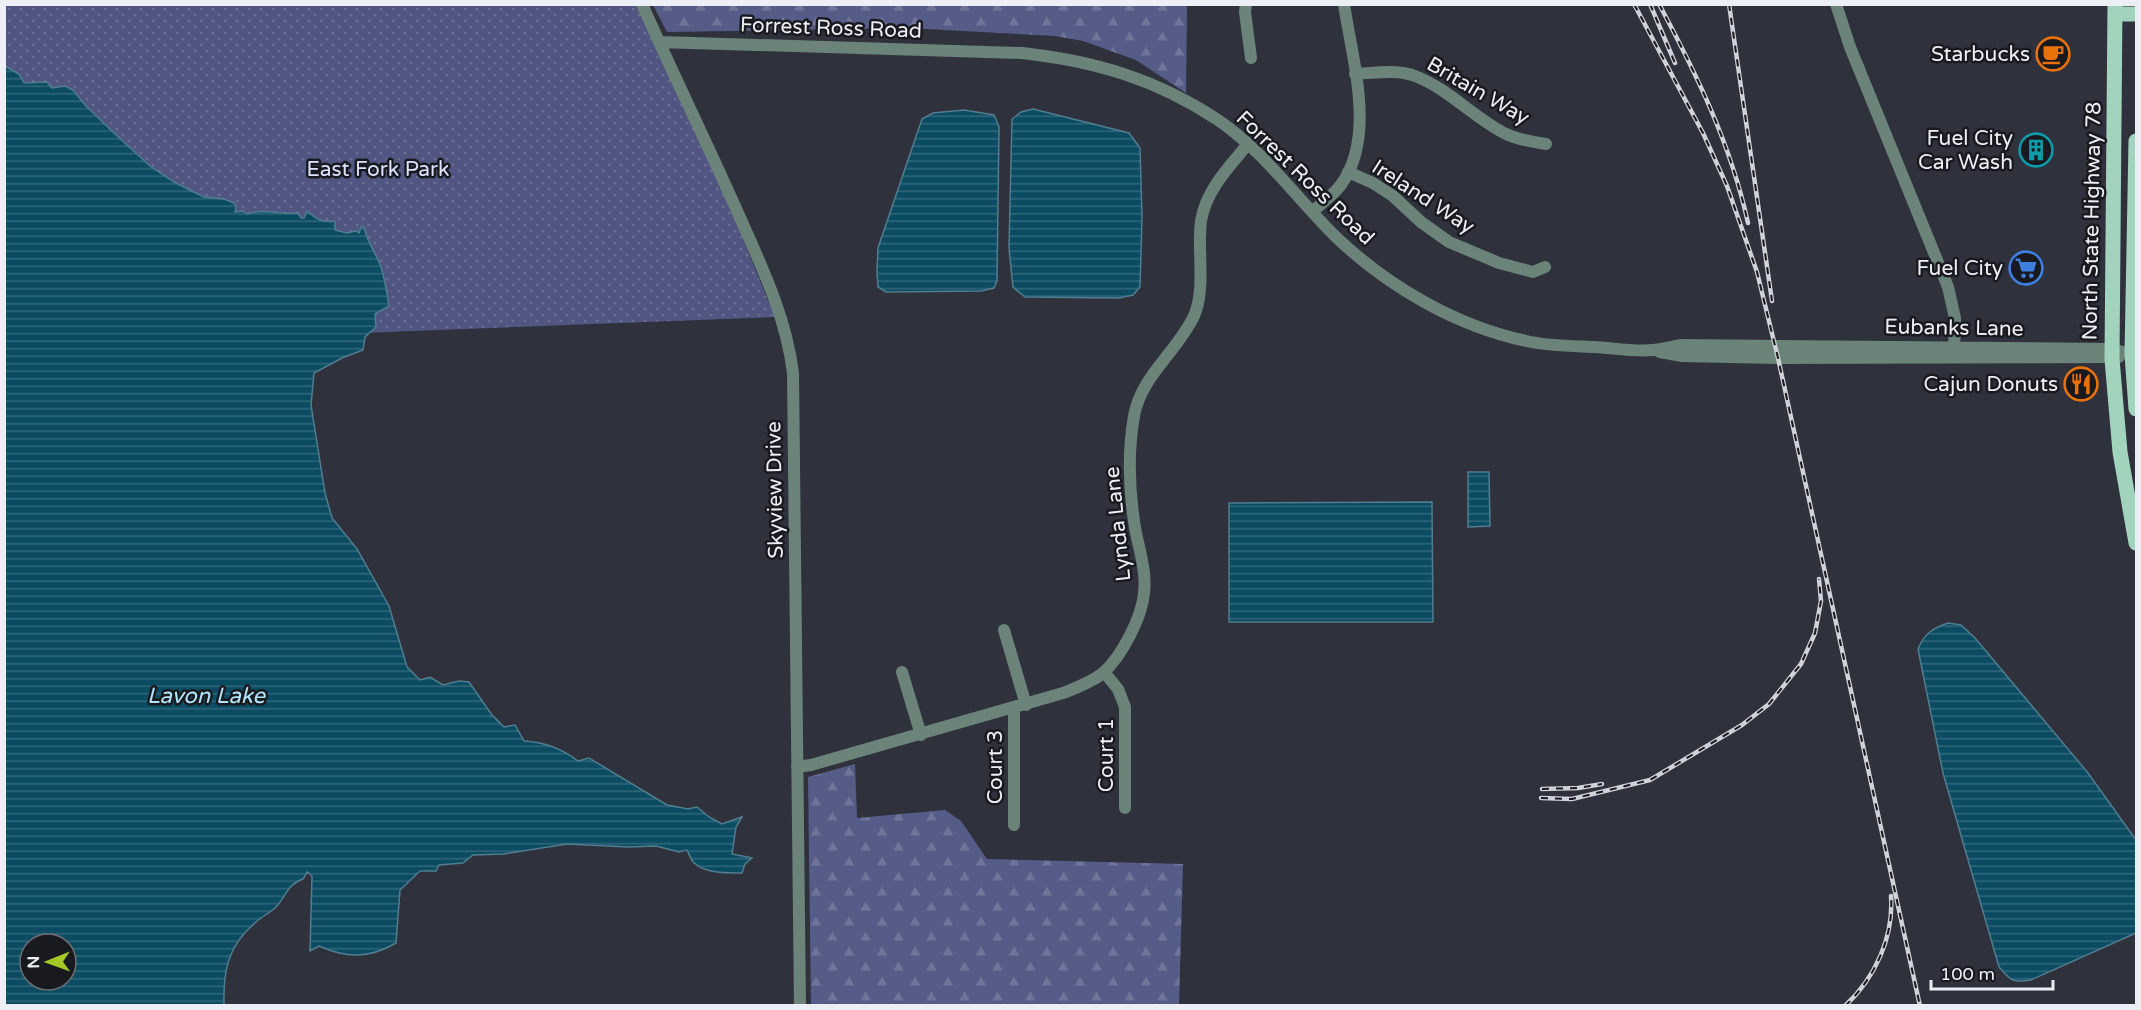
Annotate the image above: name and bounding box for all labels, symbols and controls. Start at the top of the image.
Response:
street label: Forrest Ross Road [740,12,922,44]
cafe icon: Starbucks [2035,36,2071,72]
place label: Starbucks [1931,42,2030,67]
street label: Britain Way [1422,52,1534,130]
street label: North State Highway 78 [2077,101,2107,341]
street label: Forrest Ross Road [1231,106,1379,250]
place label: Fuel City Car Wash [1918,126,2013,175]
building icon: Fuel City Car Wash [2018,132,2054,168]
street label: Ireland Way [1367,155,1479,239]
park label: East Fork Park [306,157,450,182]
supermarket icon: Fuel City [2008,250,2044,286]
place label: Fuel City [1917,256,2003,281]
street label: Eubanks Lane [1884,314,2024,342]
restaurant icon: Cajun Donuts [2063,366,2099,402]
place label: Cajun Donuts [1923,372,2058,397]
street label: Skyview Drive [761,421,789,559]
street label: Lynda Lane [1100,465,1136,583]
water label: Lavon Lake [147,683,267,709]
street label: Court 1 [1094,718,1119,792]
street label: Court 3 [983,730,1008,804]
north arrow [18,932,78,992]
scale bar [1931,953,2052,991]
text: N [24,956,44,969]
text: 100 m [1940,963,1995,985]

